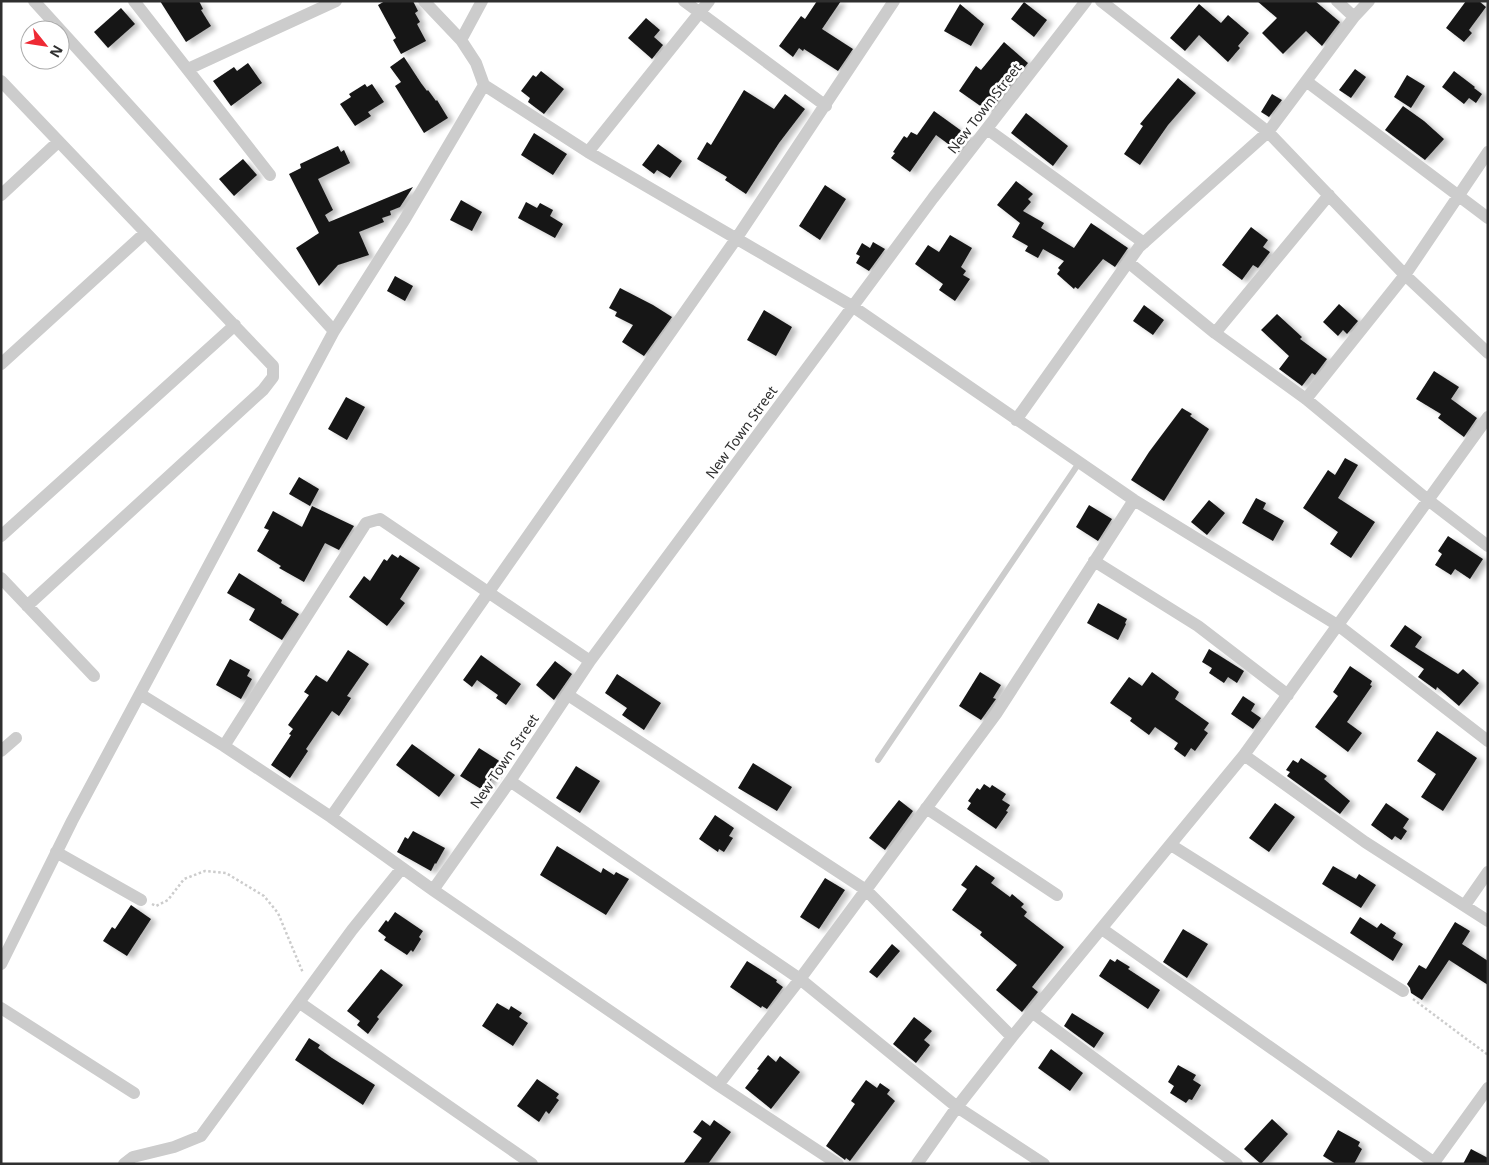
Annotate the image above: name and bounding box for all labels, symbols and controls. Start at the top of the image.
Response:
north arrow [20,20,70,70]
text: N [46,42,68,61]
street label: New Town Street [943,59,1025,157]
street label: New Town Street [701,382,781,482]
street label: New Town Street [465,710,543,812]

